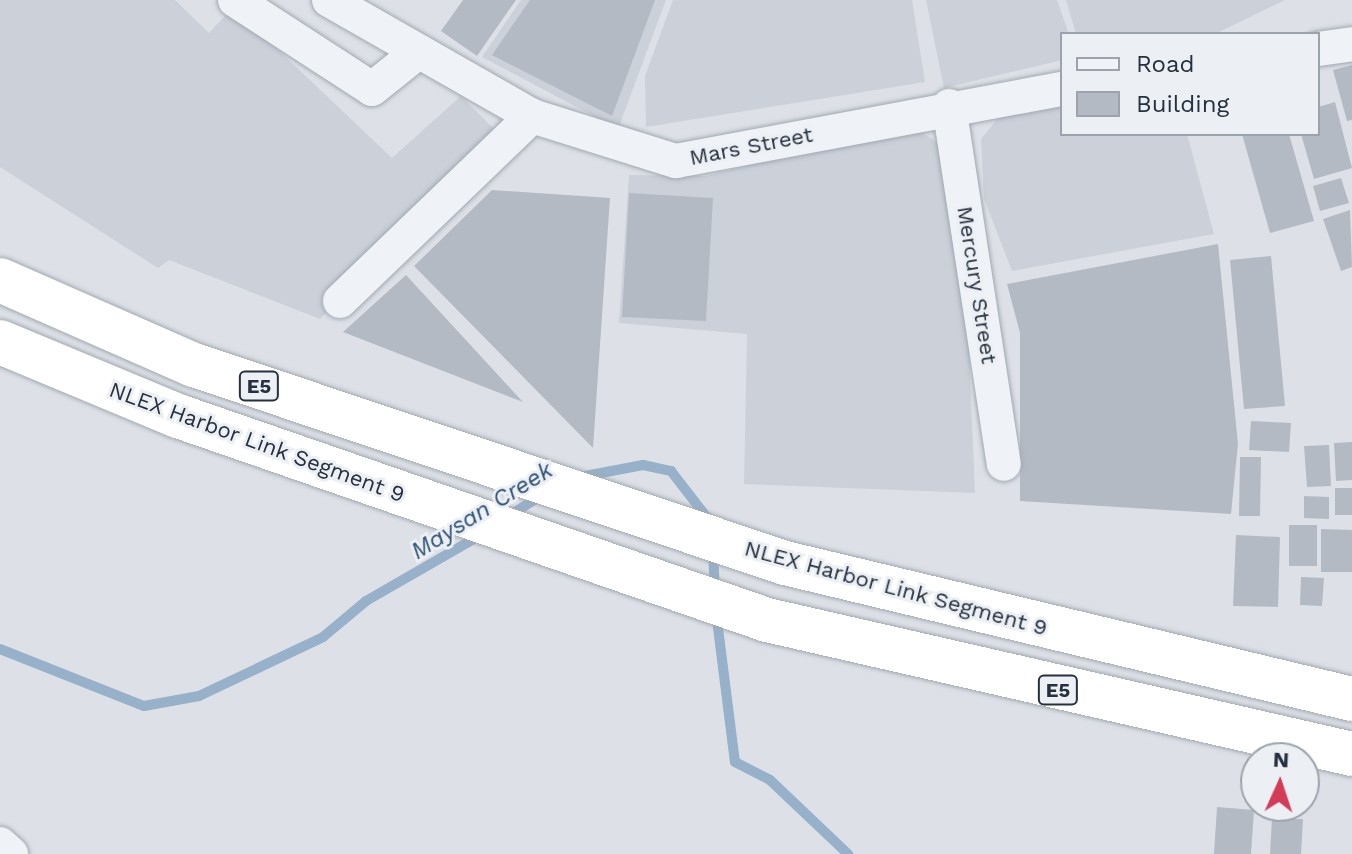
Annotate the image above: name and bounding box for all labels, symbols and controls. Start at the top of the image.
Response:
legend [1060,32,1320,136]
text: Road [1136,50,1195,78]
text: Building [1136,90,1229,118]
street label: Mars Street [687,121,815,171]
street label: Mercury Street [951,204,1003,366]
road number: E5 [237,370,281,402]
street label: NLEX Harbor Link Segment 9 [105,376,409,508]
water label: Maysan Creek [406,456,558,566]
street label: NLEX Harbor Link Segment 9 [741,535,1051,641]
road number: E5 [1036,674,1080,706]
north arrow [1240,742,1320,822]
text: N [1272,747,1290,772]

